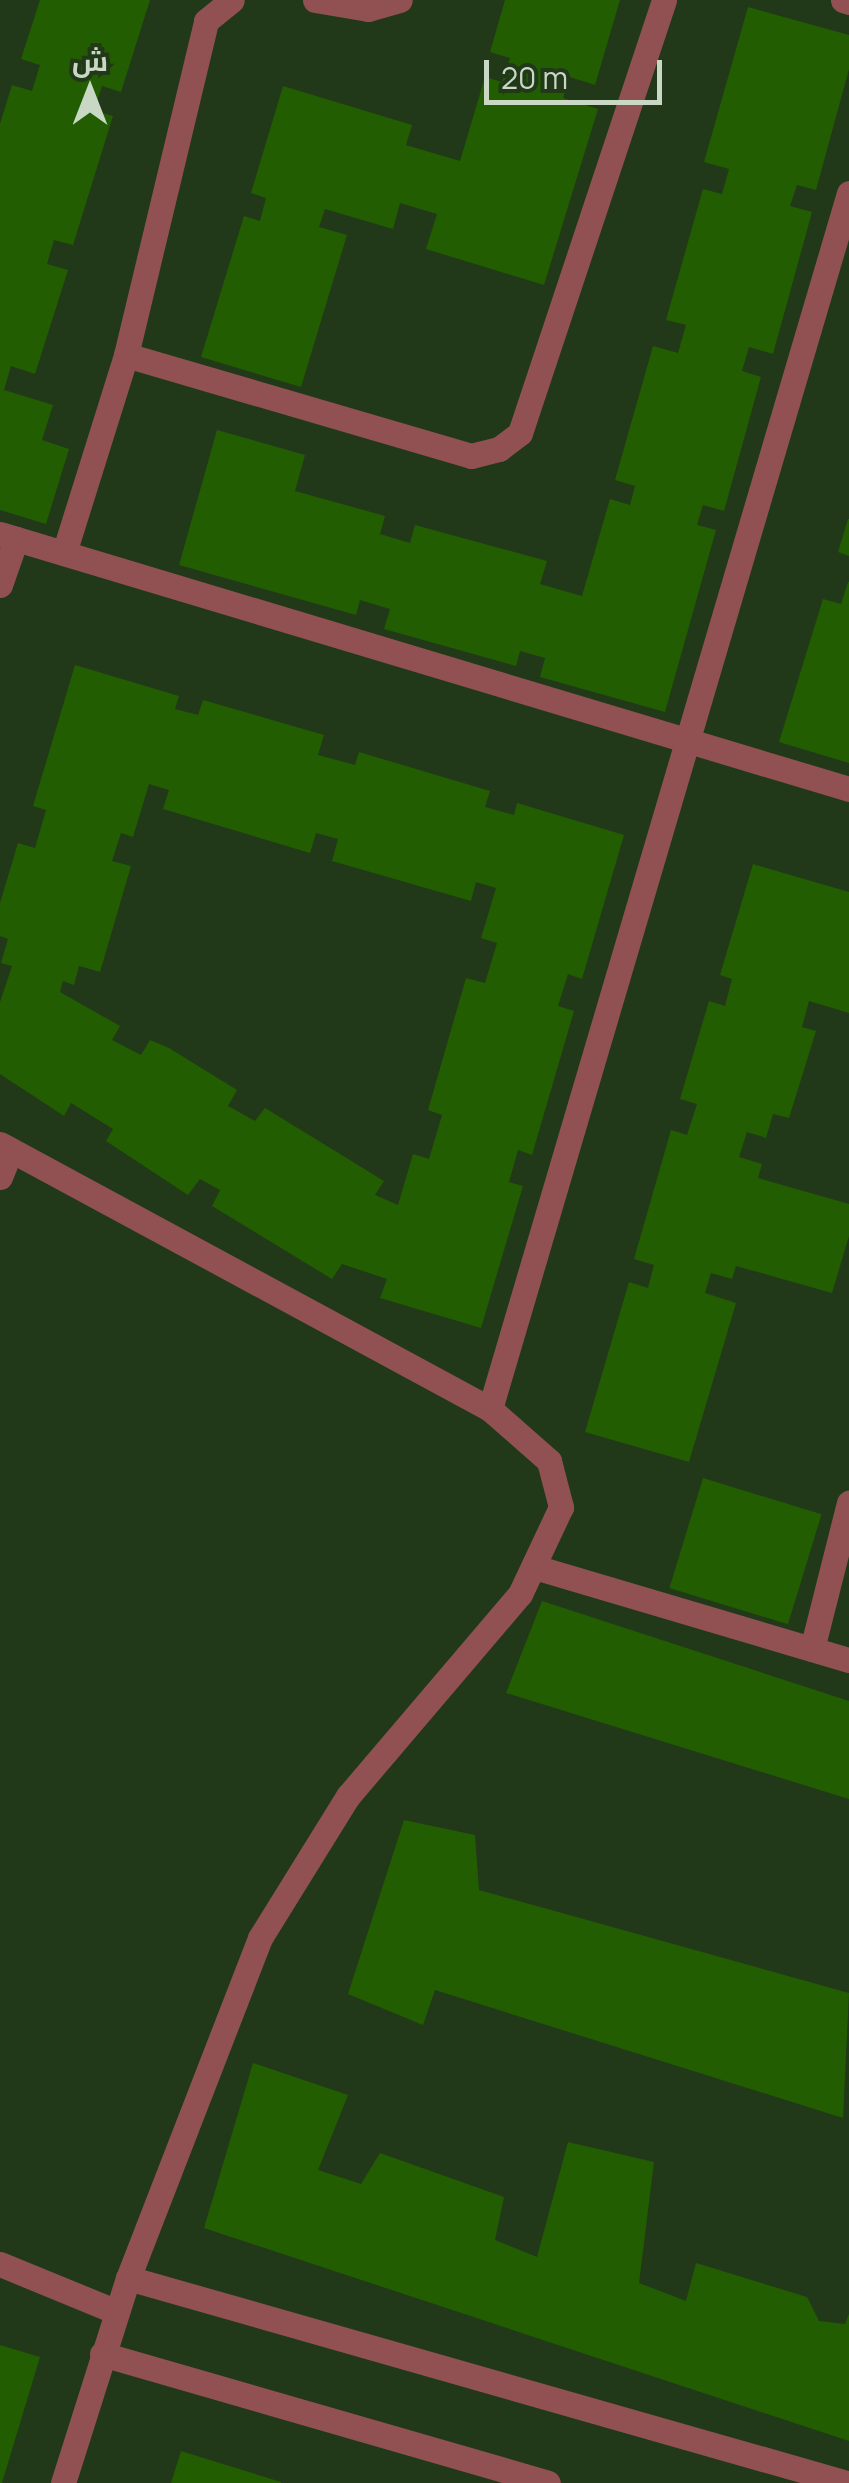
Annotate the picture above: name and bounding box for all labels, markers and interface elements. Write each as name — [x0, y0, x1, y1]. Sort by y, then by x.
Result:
north arrow — [40, 40, 140, 140]
scale bar — [489, 40, 666, 102]
text: ش — [72, 41, 108, 79]
text: 20 m — [501, 57, 568, 98]

